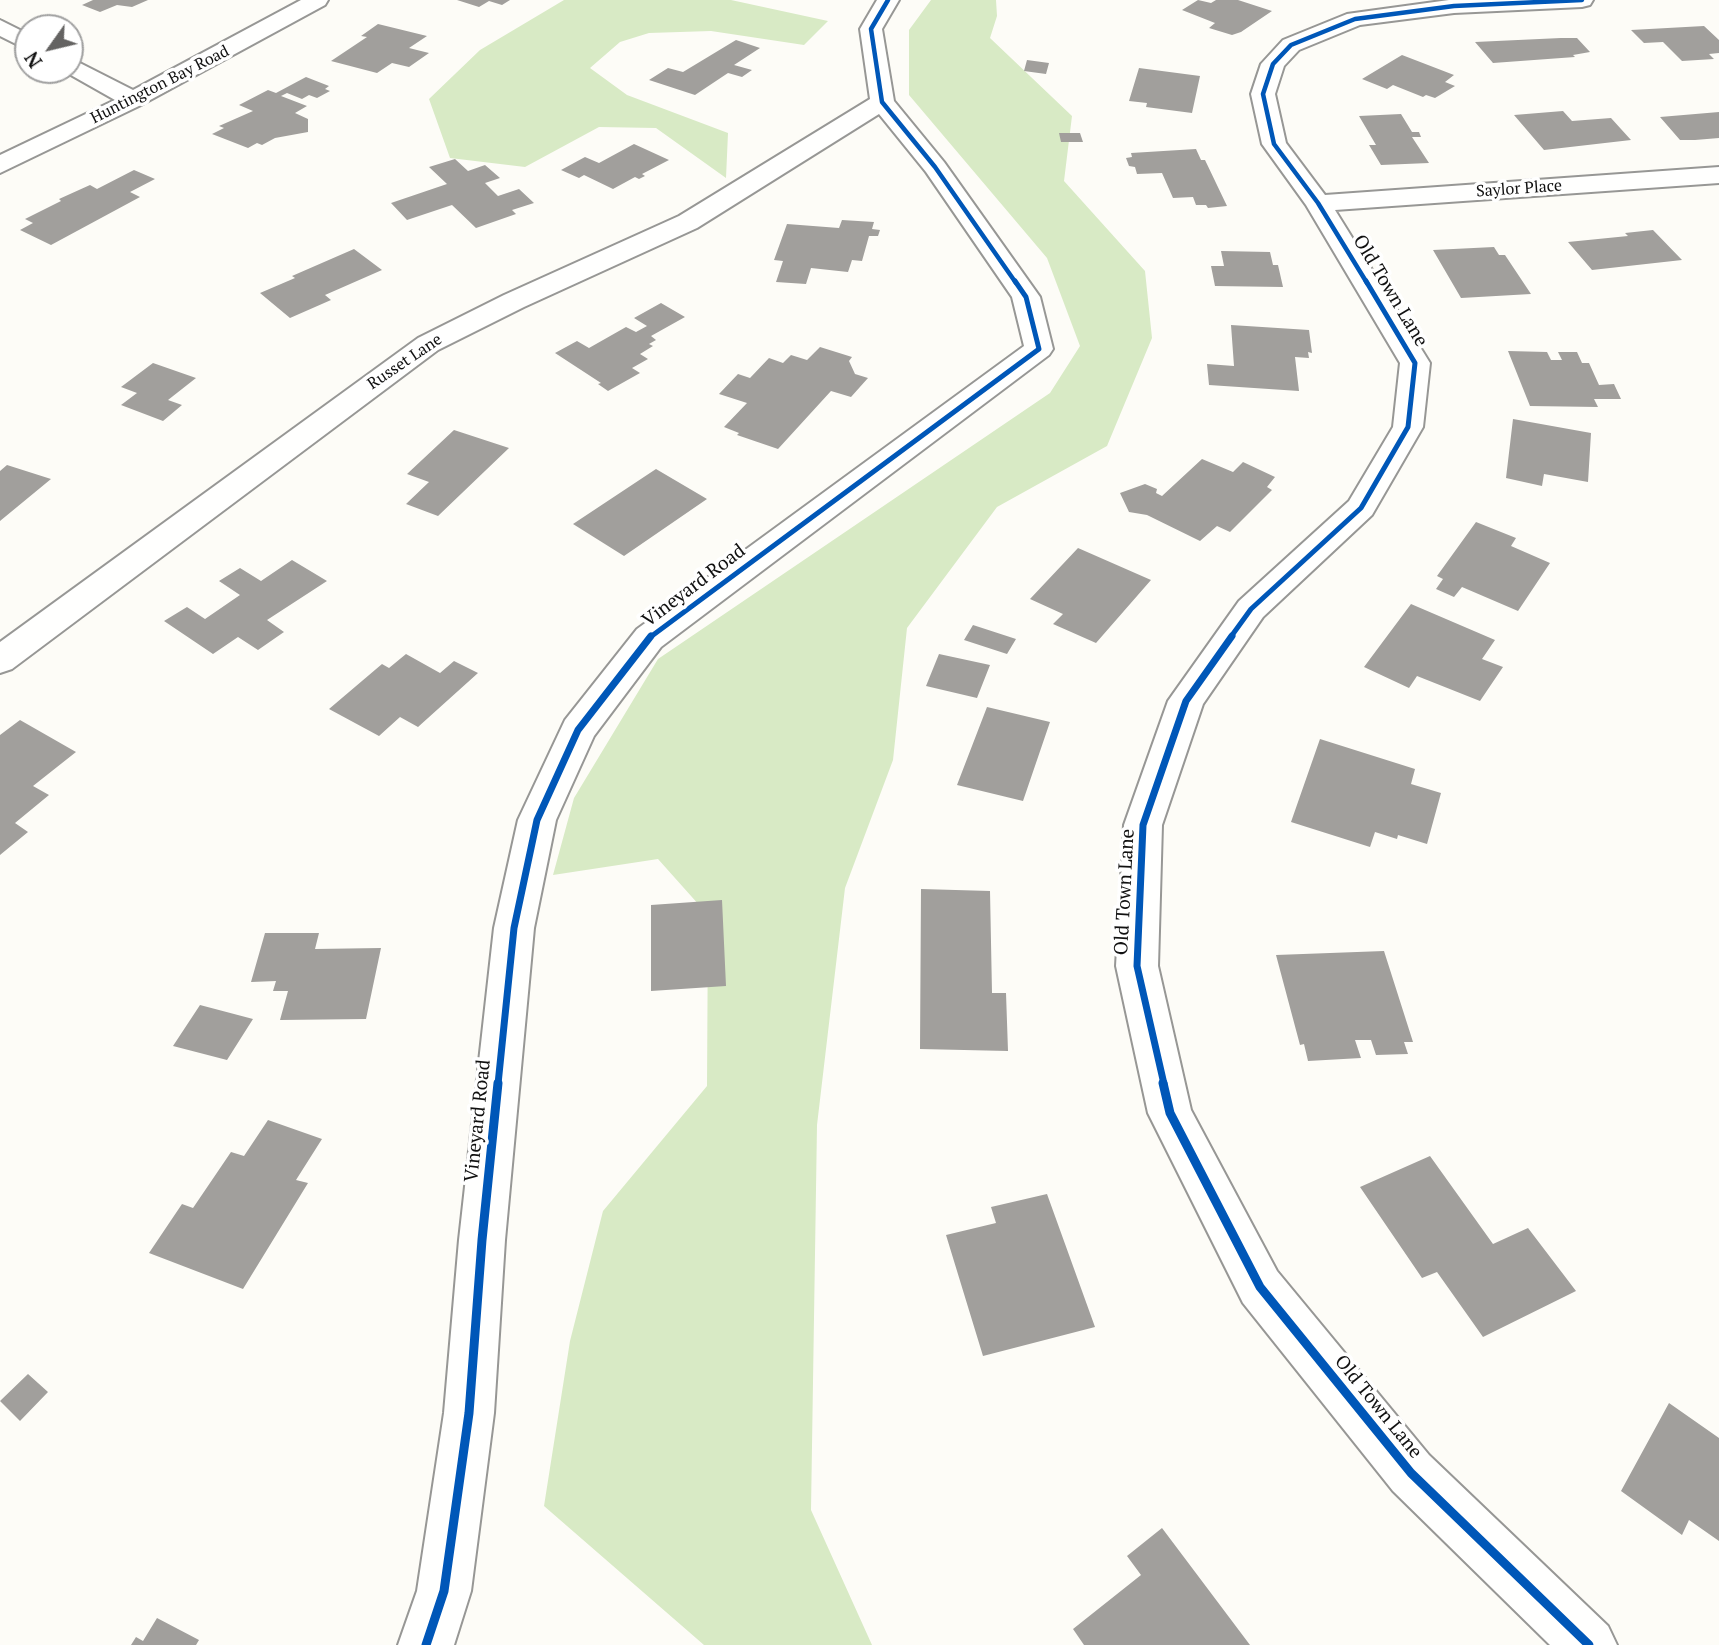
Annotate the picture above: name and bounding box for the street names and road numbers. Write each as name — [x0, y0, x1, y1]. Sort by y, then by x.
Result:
street label: Huntington Bay Road — [88, 42, 232, 128]
street label: Saylor Place — [1475, 176, 1563, 202]
street label: Old Town Lane — [1348, 231, 1432, 351]
street label: Russet Lane — [364, 330, 446, 394]
street label: Vineyard Road — [638, 540, 750, 632]
street label: Old Town Lane — [1110, 828, 1140, 956]
street label: Vineyard Road — [460, 1059, 496, 1183]
street label: Old Town Lane — [1329, 1351, 1427, 1463]

